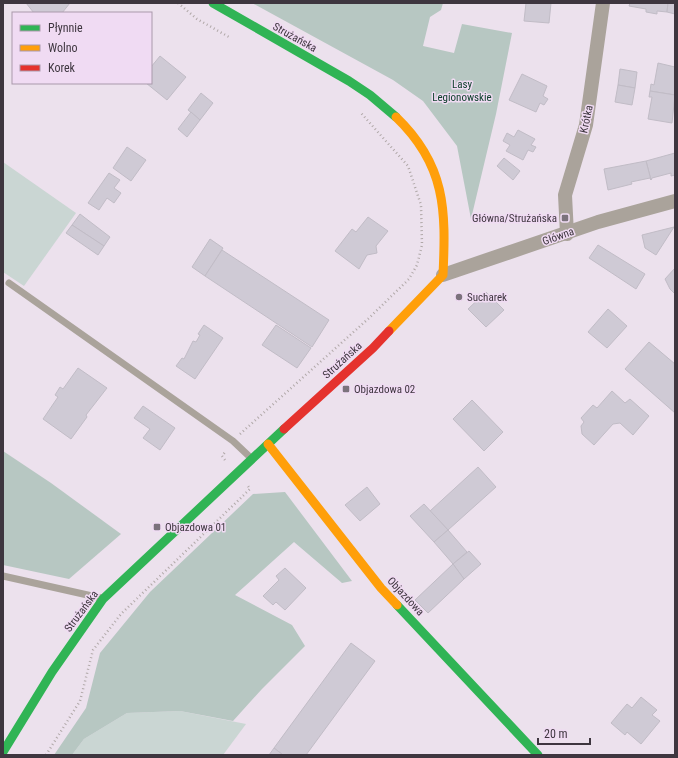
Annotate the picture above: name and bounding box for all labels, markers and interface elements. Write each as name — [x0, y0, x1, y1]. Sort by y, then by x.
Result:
legend — [12, 12, 152, 84]
street label: Strużańska — [270, 20, 319, 55]
text: Płynnie — [48, 21, 83, 35]
text: Wolno — [48, 41, 78, 55]
text: Korek — [48, 61, 76, 75]
park label: Lasy Legionowskie — [432, 78, 492, 104]
street label: Krótka — [577, 104, 596, 134]
place label: Główna/Strużańska — [472, 212, 557, 225]
marker: Główna/Strużańska — [560, 213, 570, 223]
street label: Główna — [541, 225, 576, 248]
place label: Sucharek — [467, 291, 507, 304]
marker: Sucharek — [454, 292, 464, 302]
street label: Strużańska — [320, 339, 365, 381]
place label: Objazdowa 02 — [354, 383, 415, 396]
marker: Objazdowa 02 — [341, 384, 351, 394]
place label: Objazdowa 01 — [165, 521, 226, 534]
marker: Objazdowa 01 — [152, 522, 162, 532]
street label: Objazdowa — [385, 574, 427, 618]
street label: Strużańska — [62, 588, 101, 634]
scale bar — [538, 720, 590, 746]
text: 20 m — [544, 727, 568, 741]

